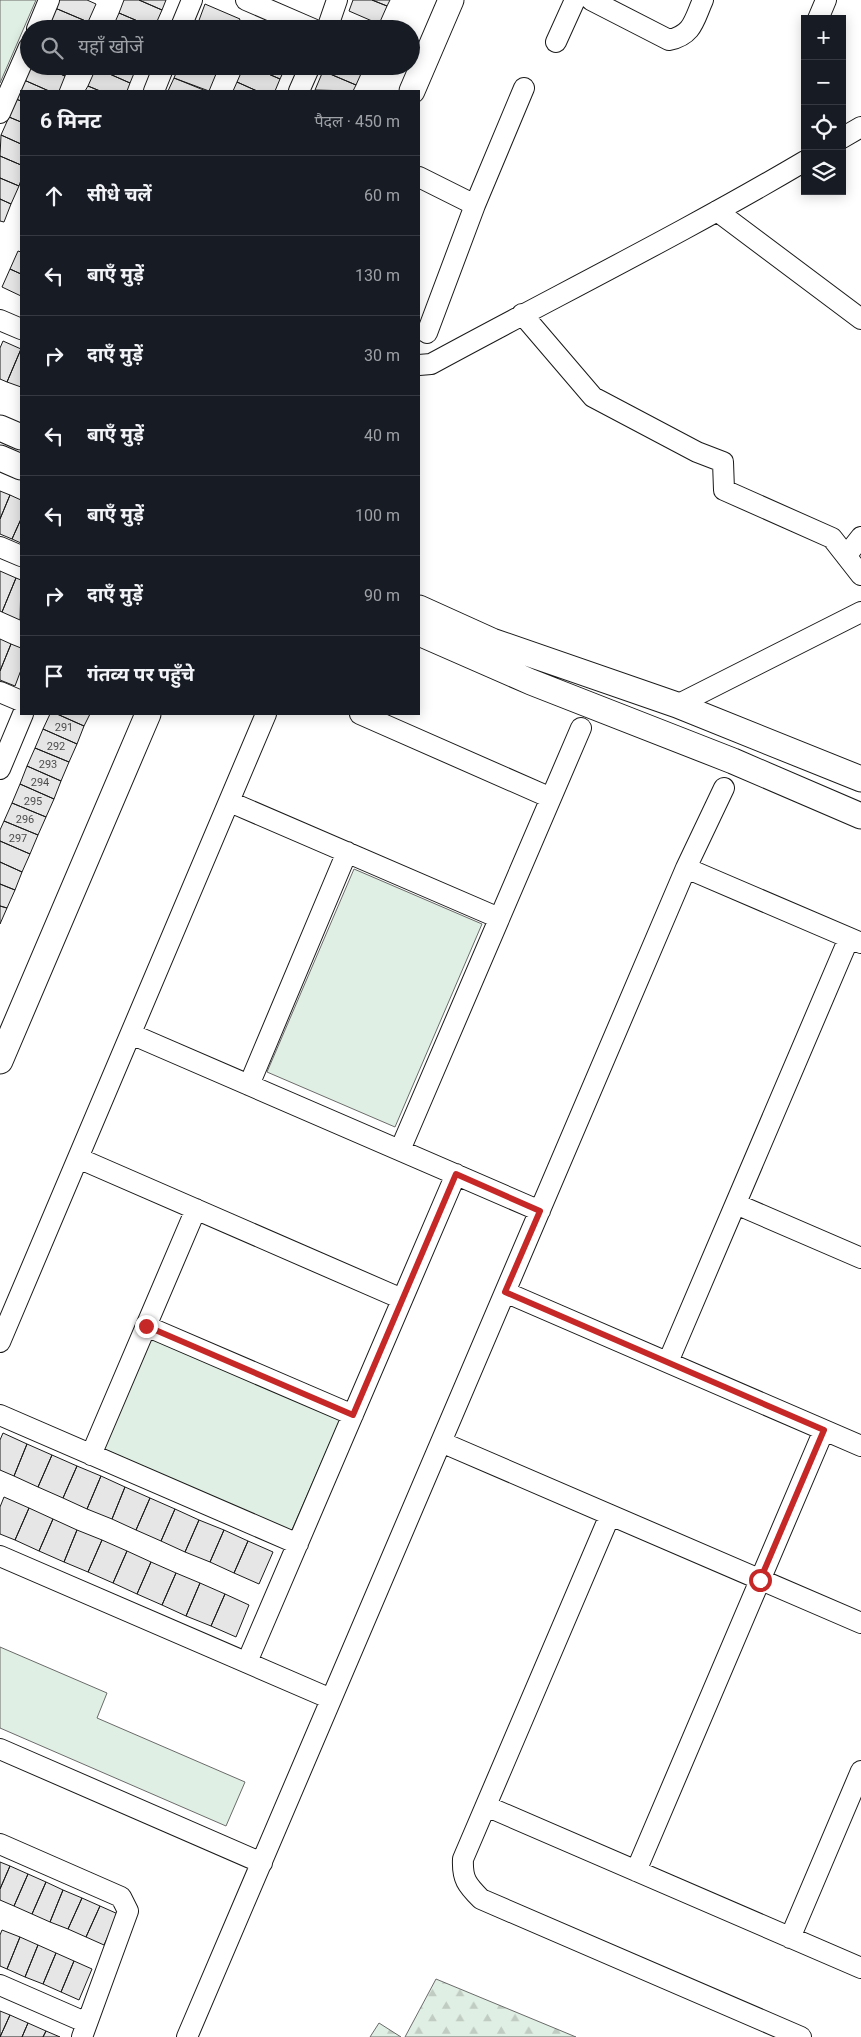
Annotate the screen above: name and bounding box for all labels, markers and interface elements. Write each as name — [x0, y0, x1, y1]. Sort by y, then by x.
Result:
map controls — [801, 15, 846, 195]
button: + — [801, 15, 846, 60]
search box — [20, 20, 420, 75]
icon: search — [38, 34, 66, 62]
text: यहाँ खोजें — [78, 35, 143, 58]
button: − — [801, 60, 846, 105]
button: locate — [801, 105, 846, 150]
text: 6 मिनट — [40, 109, 101, 133]
text: पैदल · 450 m — [314, 112, 400, 131]
button: layers — [801, 150, 846, 195]
icon: ahead — [40, 182, 68, 210]
text: सीधे चलें — [87, 183, 152, 206]
text: 60 m — [364, 186, 400, 205]
icon: left — [40, 262, 68, 290]
text: बाएँ मुड़ें — [87, 263, 144, 286]
text: 130 m — [355, 266, 400, 285]
icon: right — [40, 342, 68, 370]
text: दाएँ मुड़ें — [87, 343, 143, 366]
text: 30 m — [364, 346, 400, 365]
icon: left — [40, 422, 68, 450]
text: बाएँ मुड़ें — [87, 423, 144, 446]
text: 40 m — [364, 426, 400, 445]
icon: left — [40, 502, 68, 530]
text: बाएँ मुड़ें — [87, 503, 144, 526]
text: 100 m — [355, 506, 400, 525]
icon: right — [40, 582, 68, 610]
text: दाएँ मुड़ें — [87, 583, 143, 606]
text: 90 m — [364, 586, 400, 605]
icon: arrive — [40, 662, 68, 690]
text: गंतव्य पर पहुँचे — [87, 663, 194, 686]
house number: 291 — [55, 721, 73, 734]
house number: 292 — [47, 740, 65, 753]
house number: 293 — [39, 758, 57, 771]
house number: 294 — [31, 776, 49, 789]
house number: 295 — [24, 795, 42, 808]
house number: 296 — [16, 813, 34, 826]
house number: 297 — [9, 832, 27, 845]
route end — [135, 1315, 158, 1338]
route start — [749, 1569, 772, 1592]

